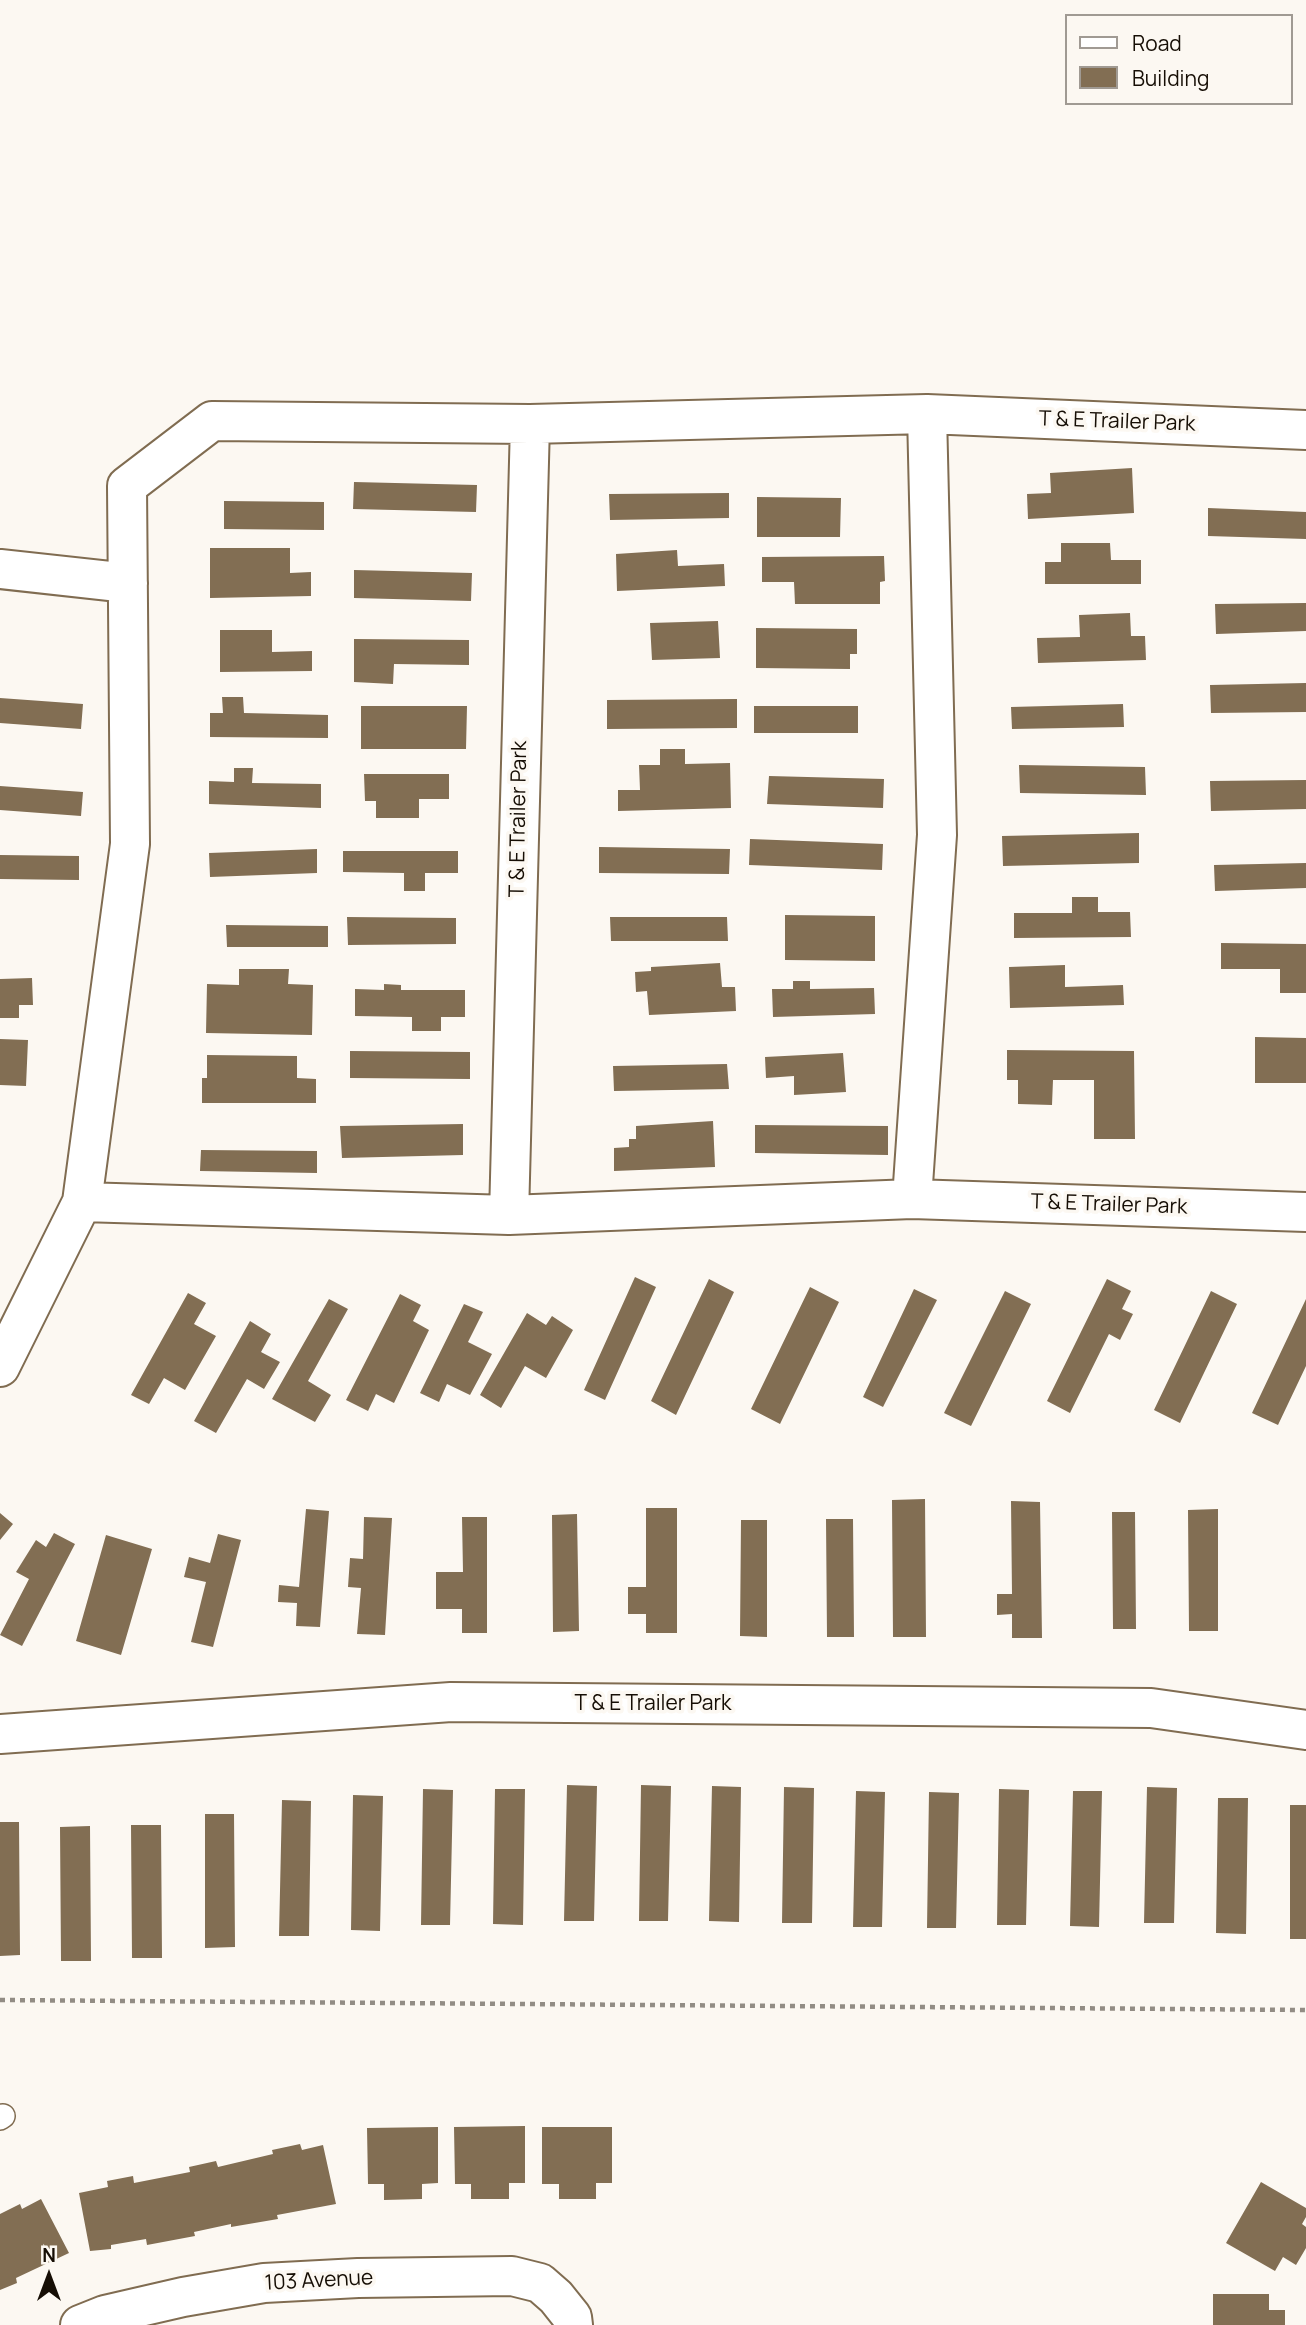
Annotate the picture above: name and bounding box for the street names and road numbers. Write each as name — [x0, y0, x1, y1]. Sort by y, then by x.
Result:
street label: T & E Trailer Park — [1038, 407, 1196, 437]
street label: T & E Trailer Park — [505, 740, 533, 898]
street label: T & E Trailer Park — [1030, 1190, 1188, 1220]
street label: T & E Trailer Park — [575, 1691, 731, 1717]
street label: 103 Avenue — [264, 2266, 374, 2296]

